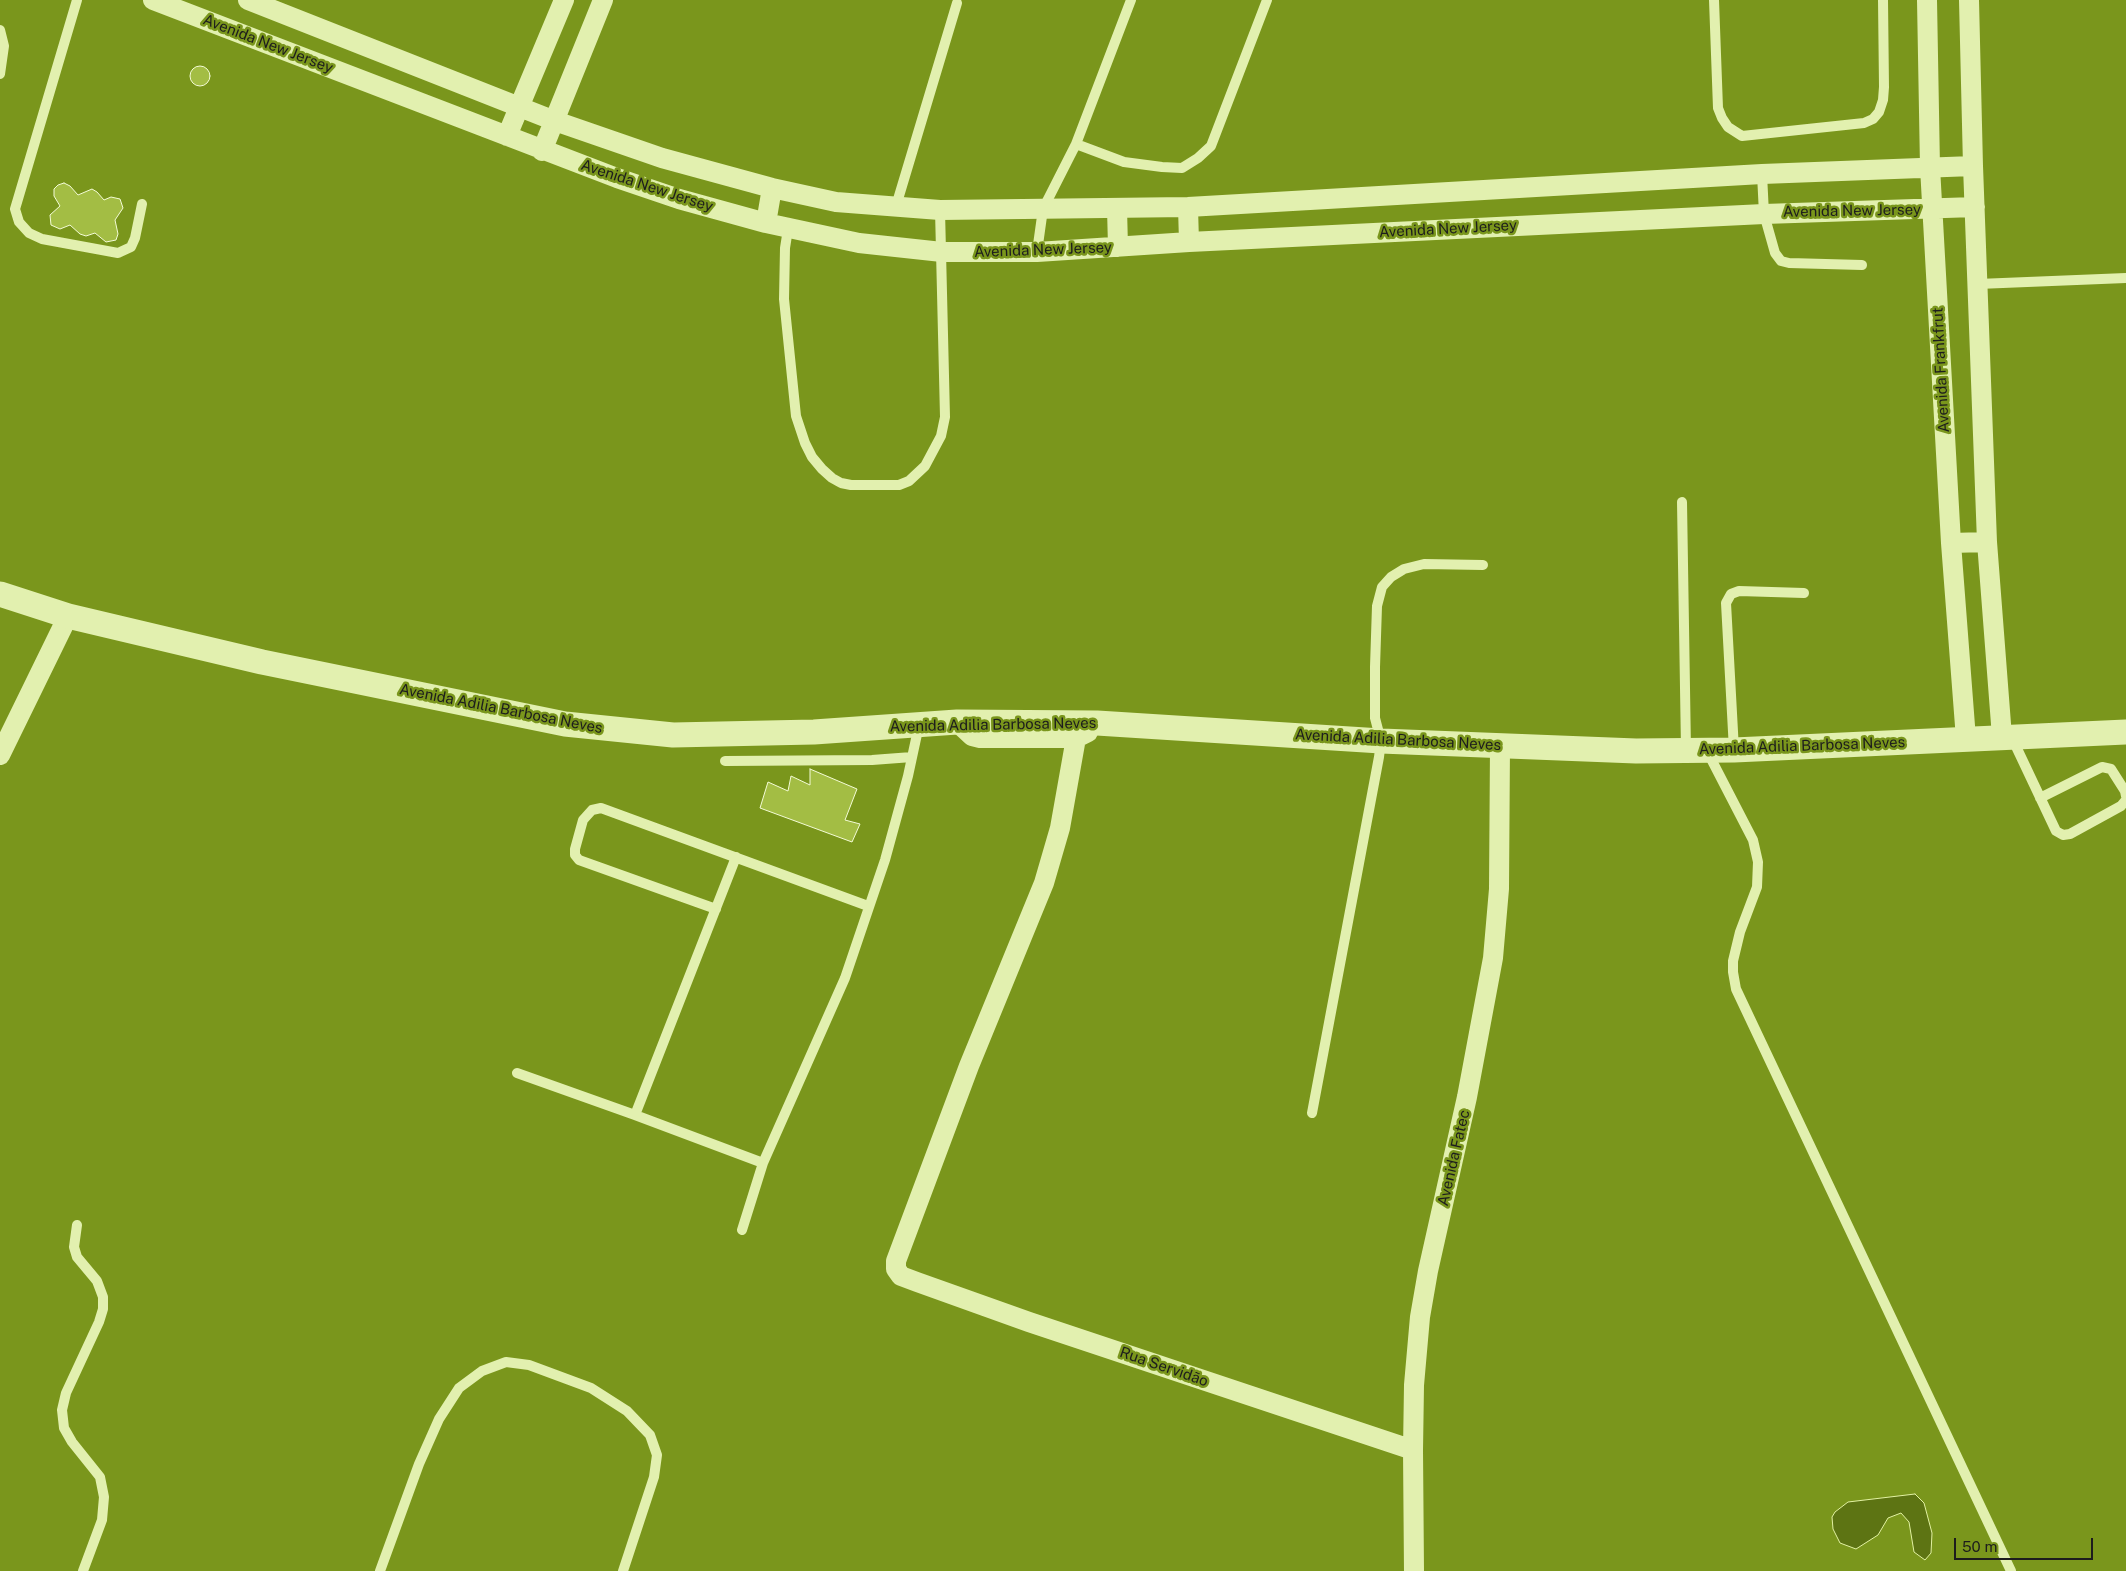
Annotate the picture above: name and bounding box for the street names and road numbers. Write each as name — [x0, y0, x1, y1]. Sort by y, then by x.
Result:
street label: Avenida New Jersey — [200, 11, 336, 77]
street label: Avenida New Jersey — [579, 156, 715, 216]
street label: Avenida New Jersey — [1783, 201, 1921, 221]
street label: Avenida New Jersey — [1379, 216, 1517, 242]
street label: Avenida New Jersey — [974, 239, 1112, 261]
street label: Avenida Frankfrut — [1929, 307, 1953, 433]
street label: Avenida Adilia Barbosa Neves — [398, 680, 604, 738]
street label: Avenida Adilia Barbosa Neves — [890, 714, 1096, 736]
street label: Avenida Adilia Barbosa Neves — [1294, 726, 1502, 754]
street label: Avenida Adilia Barbosa Neves — [1698, 733, 1906, 759]
street label: Avenida Fatec — [1434, 1108, 1474, 1208]
street label: Rua Servidão — [1117, 1343, 1211, 1391]

